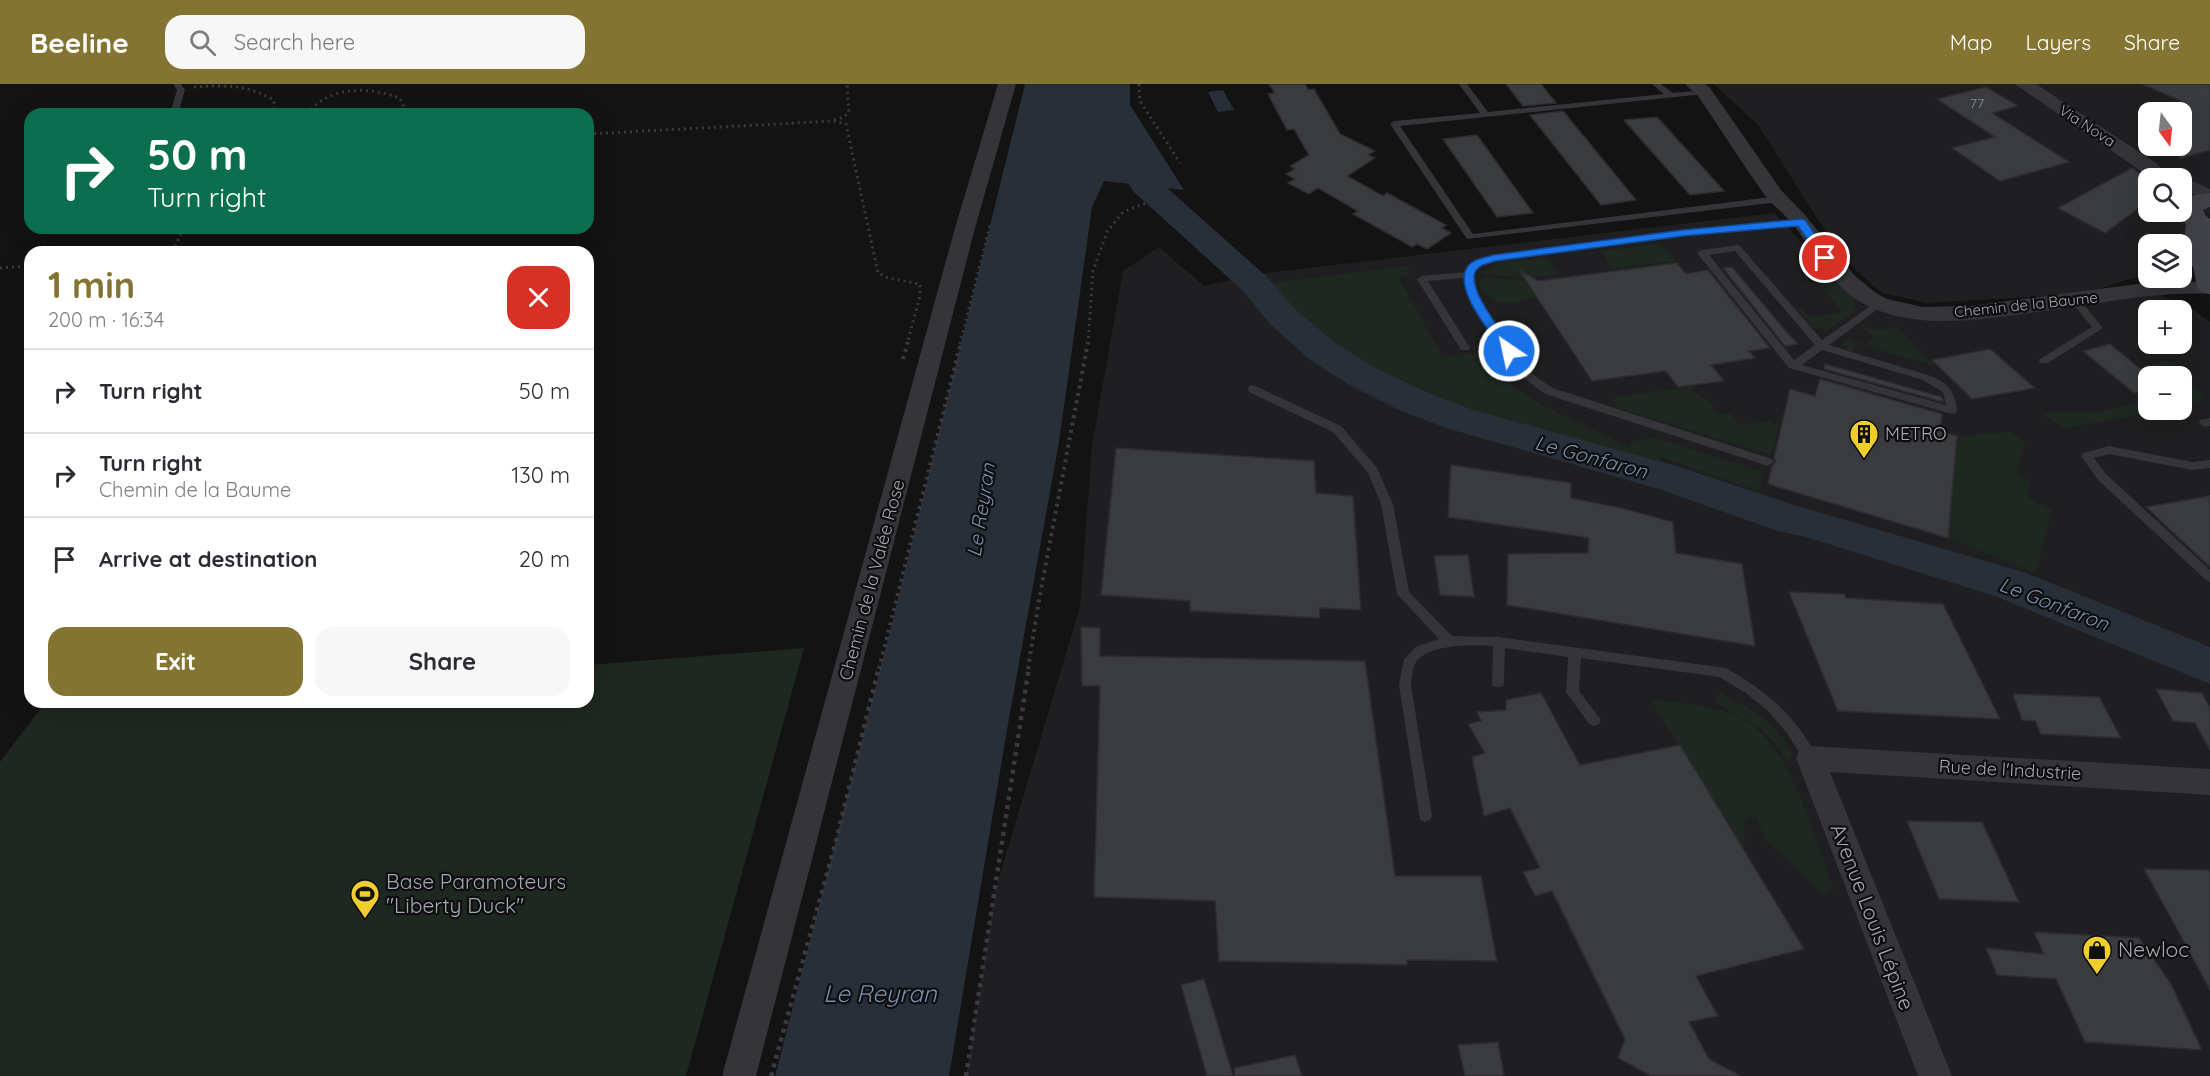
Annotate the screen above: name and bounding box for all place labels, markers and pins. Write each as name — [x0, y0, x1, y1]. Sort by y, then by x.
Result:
pin — [1799, 232, 1850, 283]
building icon: METRO — [1848, 418, 1880, 460]
place label: METRO — [1885, 422, 1947, 445]
place label: Base Paramoteurs "Liberty Duck" — [386, 868, 566, 918]
sports icon: Base Paramoteurs "Liberty Duck" — [349, 878, 381, 920]
shop icon: Newloc — [2081, 934, 2113, 976]
place label: Newloc — [2118, 936, 2189, 962]

